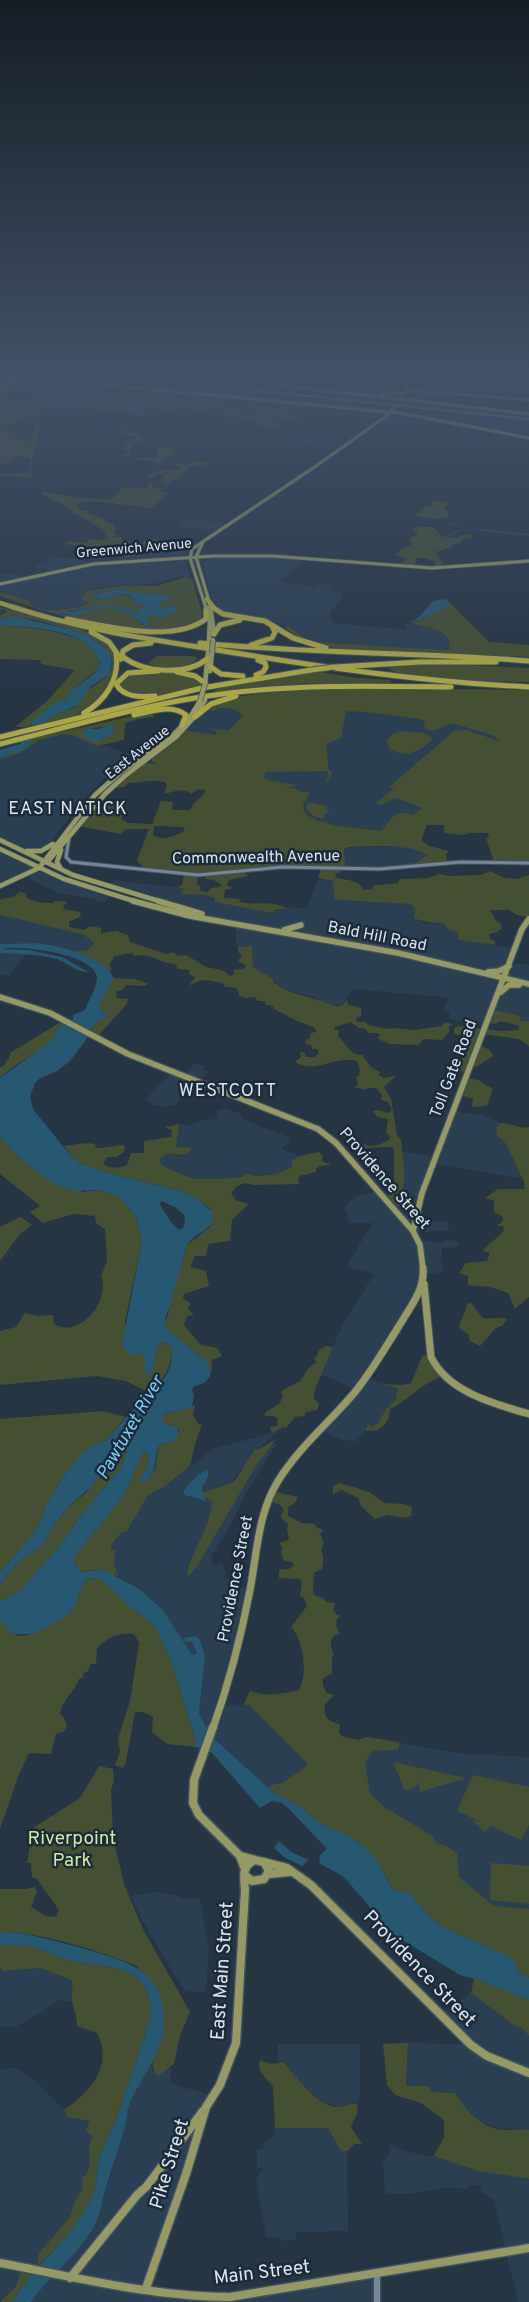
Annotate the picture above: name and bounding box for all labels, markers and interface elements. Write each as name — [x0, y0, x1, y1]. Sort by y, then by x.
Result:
street label: Greenwich Avenue — [76, 535, 192, 563]
street label: East Avenue — [102, 723, 174, 783]
district label: EAST NATICK — [8, 798, 128, 821]
street label: Commonwealth Avenue — [172, 847, 340, 869]
street label: Bald Hill Road — [326, 918, 428, 956]
street label: Toll Gate Road — [426, 1017, 482, 1121]
district label: WESTCOTT — [179, 1080, 277, 1103]
street label: Providence Street — [334, 1124, 434, 1234]
water label: Pawtuxet River — [92, 1370, 171, 1484]
street label: Providence Street — [214, 1514, 258, 1644]
park label: Riverpoint Park — [28, 1827, 116, 1873]
street label: East Main Street — [206, 1901, 240, 2041]
street label: Providence Street — [357, 1906, 481, 2032]
street label: Pike Street — [145, 2116, 195, 2212]
street label: Main Street — [212, 2255, 312, 2291]

